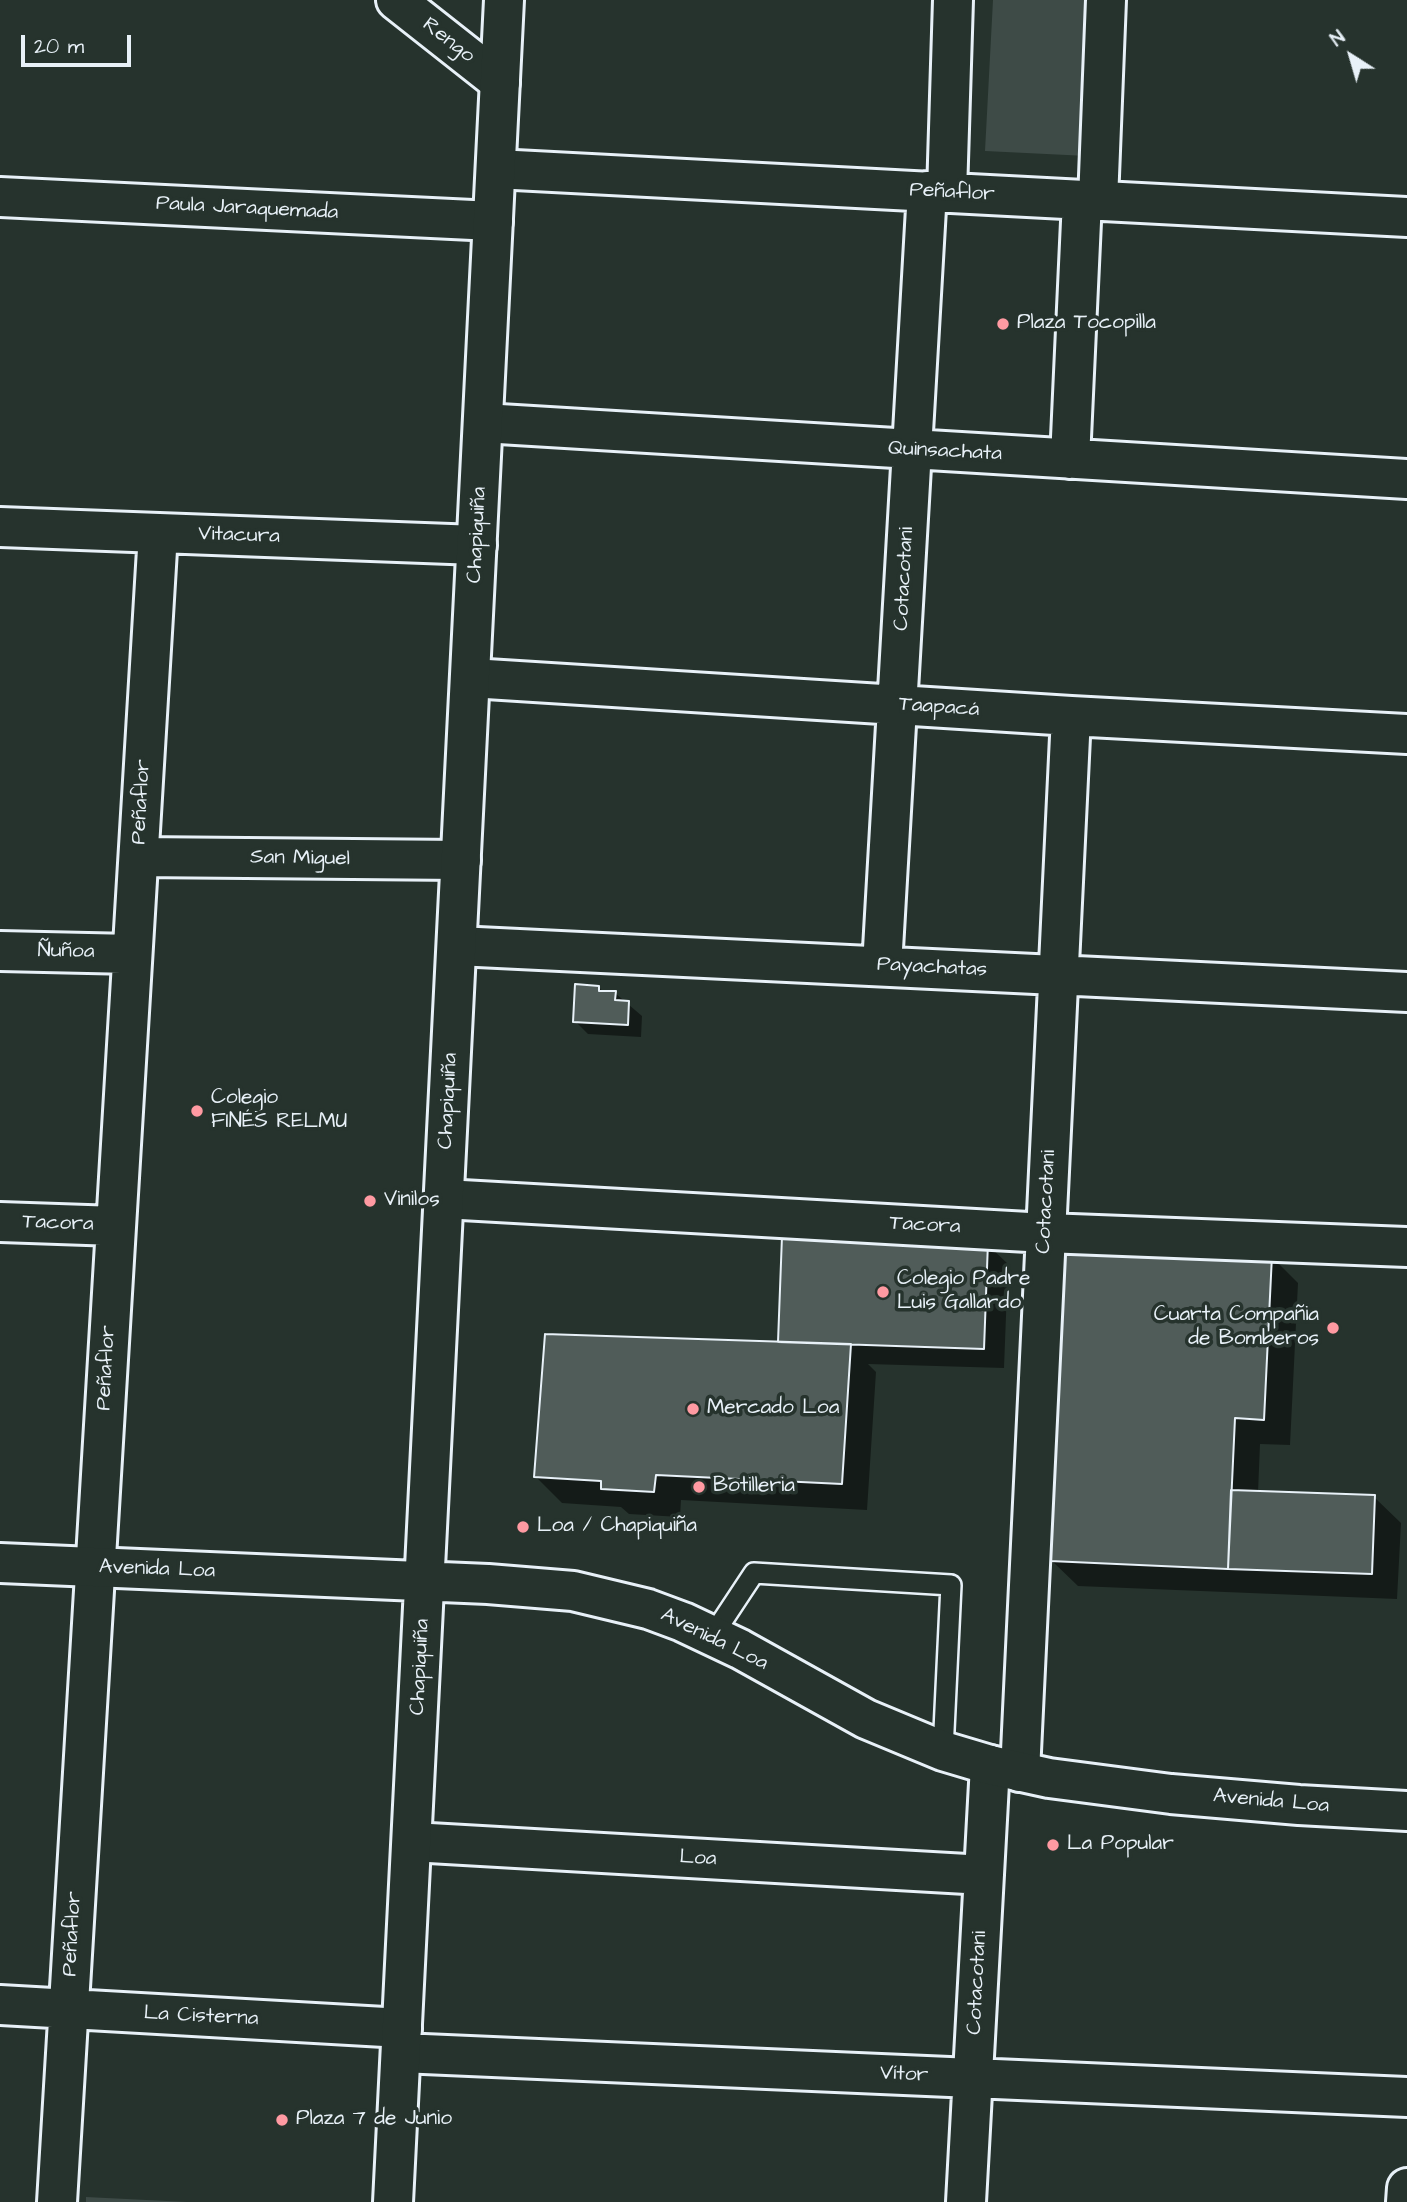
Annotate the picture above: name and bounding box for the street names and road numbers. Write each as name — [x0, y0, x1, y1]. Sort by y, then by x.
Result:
street label: Rengo — [417, 13, 479, 69]
street label: Peñaflor — [909, 178, 995, 208]
street label: Paula Jaraquemada — [155, 192, 339, 226]
street label: Quinsachata — [887, 436, 1003, 468]
street label: Chapiquiña — [463, 486, 493, 584]
street label: Vitacura — [198, 522, 280, 550]
street label: Cotacotani — [890, 527, 920, 631]
street label: Taapacá — [898, 693, 980, 723]
street label: Peñaflor — [127, 759, 157, 845]
street label: San Miguel — [250, 846, 350, 872]
street label: Ñuñoa — [37, 939, 95, 965]
street label: Payachatas — [876, 953, 988, 983]
street label: Chapiquiña — [434, 1052, 464, 1150]
street label: Cotacotani — [1032, 1150, 1062, 1254]
street label: Tacora — [22, 1210, 94, 1238]
street label: Tacora — [889, 1212, 961, 1240]
street label: Peñaflor — [92, 1325, 122, 1411]
street label: Avenida Loa — [98, 1555, 216, 1585]
street label: Avenida Loa — [656, 1603, 772, 1677]
street label: Chapiquiña — [406, 1618, 436, 1716]
street label: Avenida Loa — [1212, 1784, 1330, 1820]
street label: Loa — [679, 1845, 717, 1873]
street label: Peñaflor — [58, 1891, 88, 1977]
street label: Cotacotani — [963, 1931, 993, 2035]
street label: La Cisterna — [143, 2001, 259, 2033]
street label: Vítor — [879, 2061, 929, 2089]

